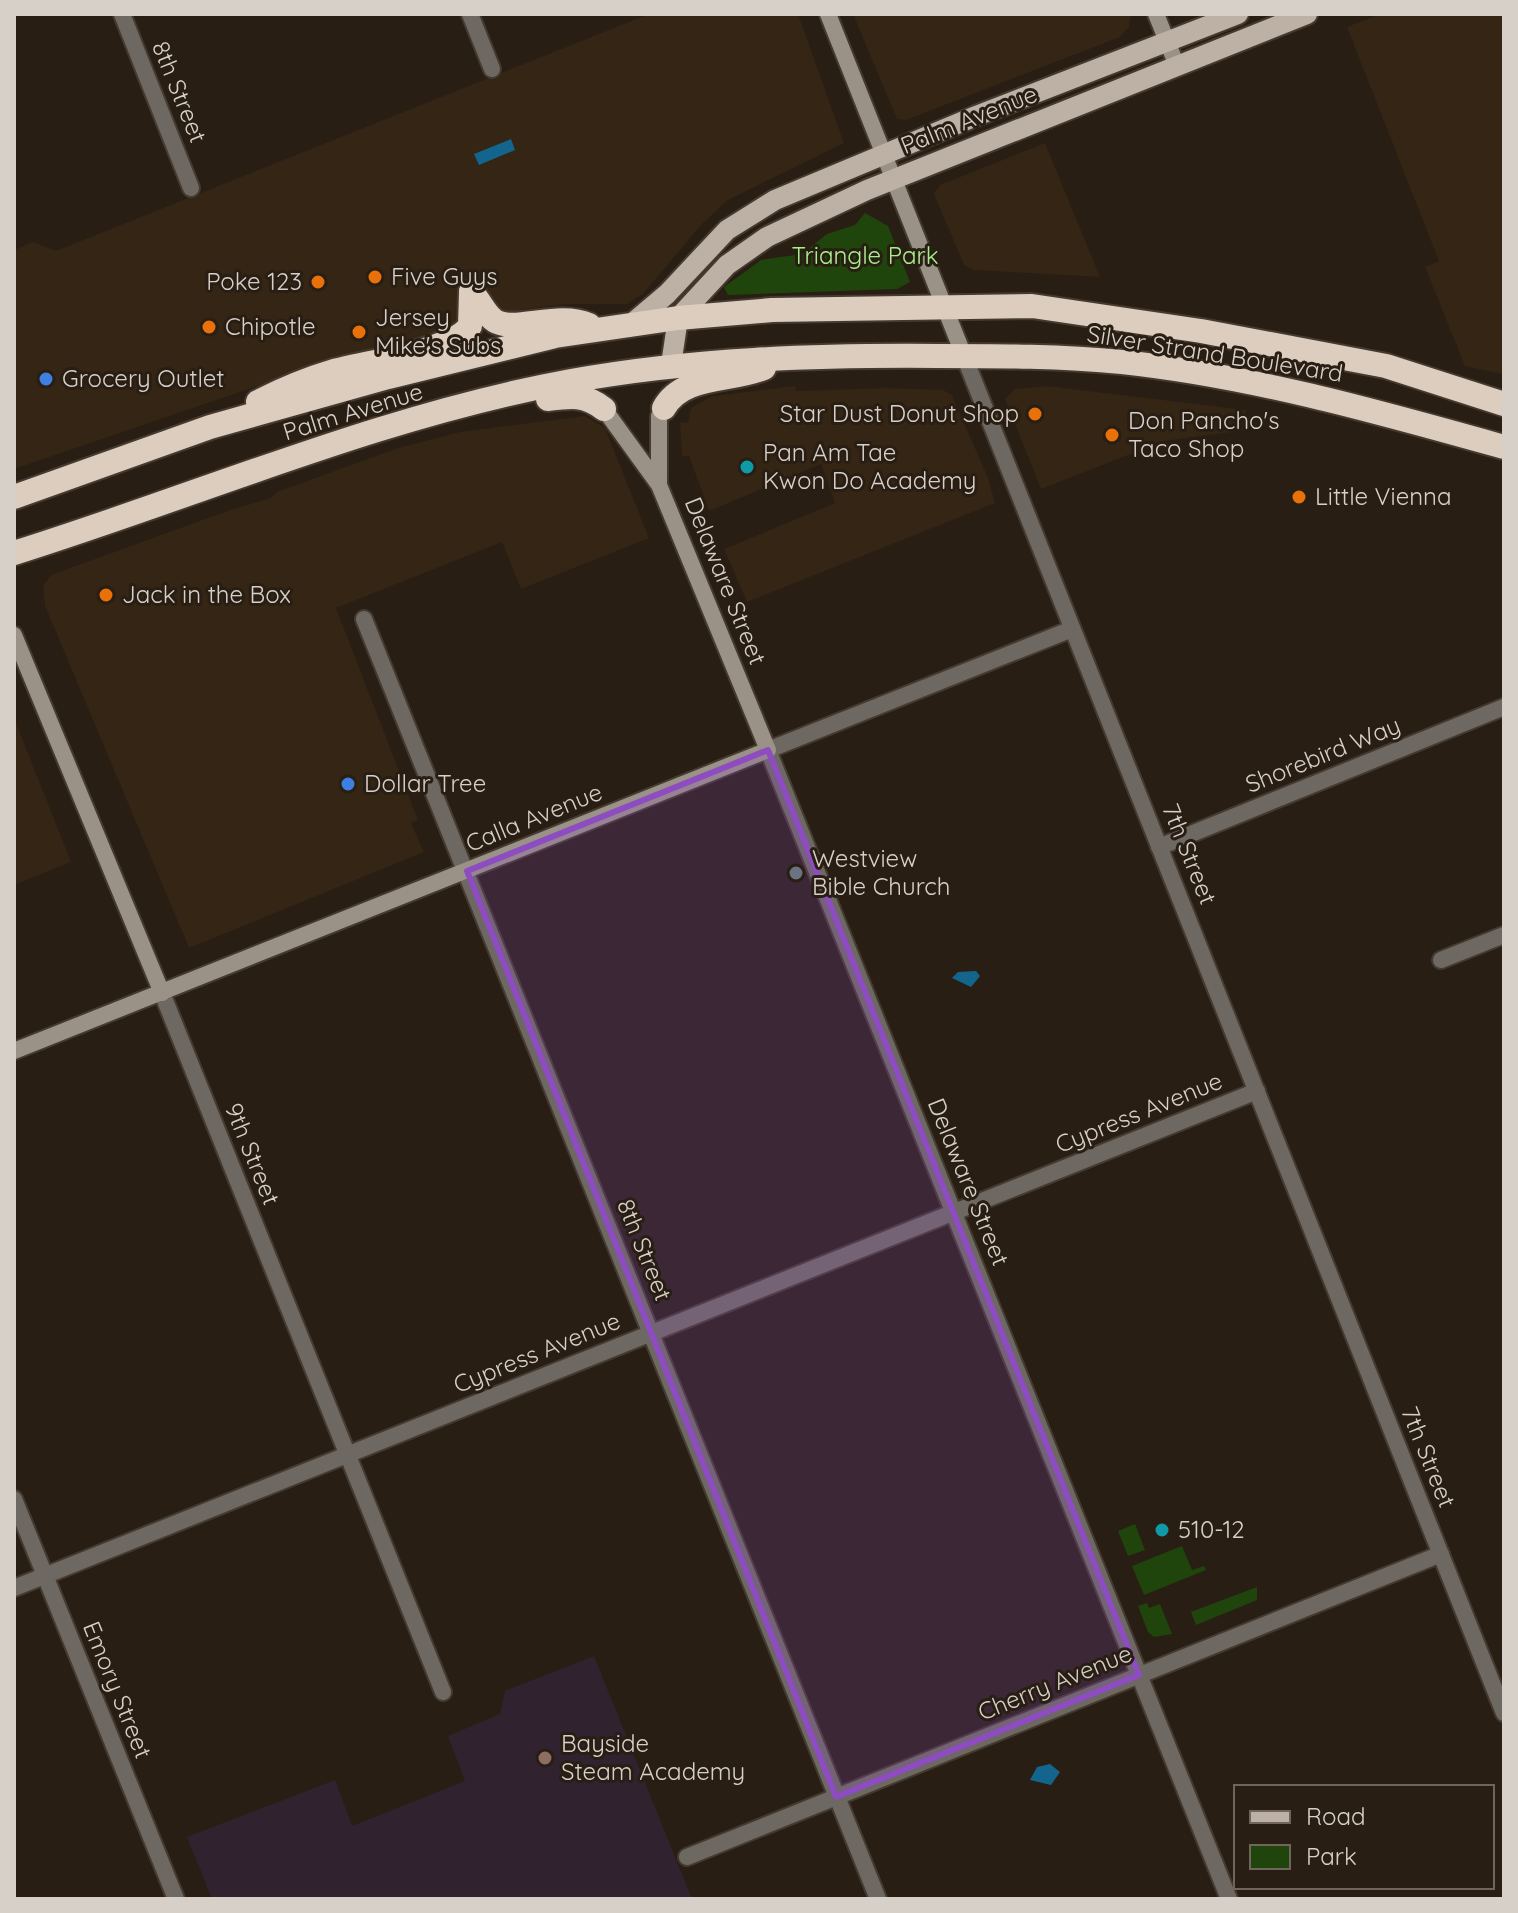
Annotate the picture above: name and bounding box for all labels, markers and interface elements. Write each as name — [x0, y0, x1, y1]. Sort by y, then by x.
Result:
street label: 8th Street — [146, 36, 214, 147]
street label: Palm Avenue — [896, 78, 1041, 160]
park label: Triangle Park — [791, 240, 939, 270]
place label: Five Guys — [391, 261, 497, 291]
place label: Poke 123 — [206, 266, 302, 296]
marker: Five Guys — [366, 268, 384, 286]
marker: Poke 123 — [309, 273, 327, 291]
place label: Jersey Mike's Subs — [375, 302, 501, 360]
place label: Chipotle — [225, 311, 315, 341]
marker: Chipotle — [200, 318, 218, 336]
street label: Silver Strand Boulevard — [1085, 318, 1345, 388]
marker: Jersey Mike's Subs — [350, 323, 368, 341]
place label: Grocery Outlet — [62, 363, 224, 393]
marker: Grocery Outlet — [37, 370, 55, 388]
street label: Palm Avenue — [279, 376, 426, 447]
place label: Star Dust Donut Shop — [780, 398, 1019, 428]
marker: Star Dust Donut Shop — [1026, 405, 1044, 423]
place label: Don Pancho's Taco Shop — [1128, 405, 1279, 463]
marker: Don Pancho's Taco Shop — [1103, 426, 1121, 444]
place label: Pan Am Tae Kwon Do Academy — [763, 437, 976, 495]
marker: Pan Am Tae Kwon Do Academy — [738, 458, 756, 476]
place label: Little Vienna — [1315, 481, 1452, 511]
marker: Little Vienna — [1290, 488, 1308, 506]
street label: Delaware Street — [679, 492, 773, 669]
place label: Jack in the Box — [122, 579, 291, 609]
marker: Jack in the Box — [97, 586, 115, 604]
street label: Shorebird Way — [1241, 709, 1405, 799]
place label: Dollar Tree — [364, 768, 486, 798]
marker: Dollar Tree — [339, 775, 357, 793]
street label: Calla Avenue — [461, 776, 606, 858]
street label: 7th Street — [1156, 799, 1224, 908]
place label: Westview Bible Church — [812, 843, 950, 901]
marker: Westview Bible Church — [787, 864, 805, 882]
street label: Cypress Avenue — [1051, 1065, 1226, 1159]
street label: Delaware Street — [922, 1093, 1016, 1270]
street label: 9th Street — [219, 1098, 287, 1209]
street label: 8th Street — [611, 1194, 679, 1305]
street label: Cypress Avenue — [449, 1305, 624, 1399]
street label: 7th Street — [1395, 1402, 1463, 1511]
place label: 510-12 — [1178, 1514, 1245, 1544]
marker: 510-12 — [1153, 1521, 1171, 1539]
street label: Emory Street — [77, 1617, 159, 1762]
street label: Cherry Avenue — [973, 1638, 1136, 1727]
place label: Bayside Steam Academy — [561, 1728, 745, 1786]
marker: Bayside Steam Academy — [536, 1749, 554, 1767]
legend — [1234, 1785, 1494, 1889]
text: Road — [1306, 1801, 1366, 1831]
text: Park — [1306, 1841, 1357, 1871]

